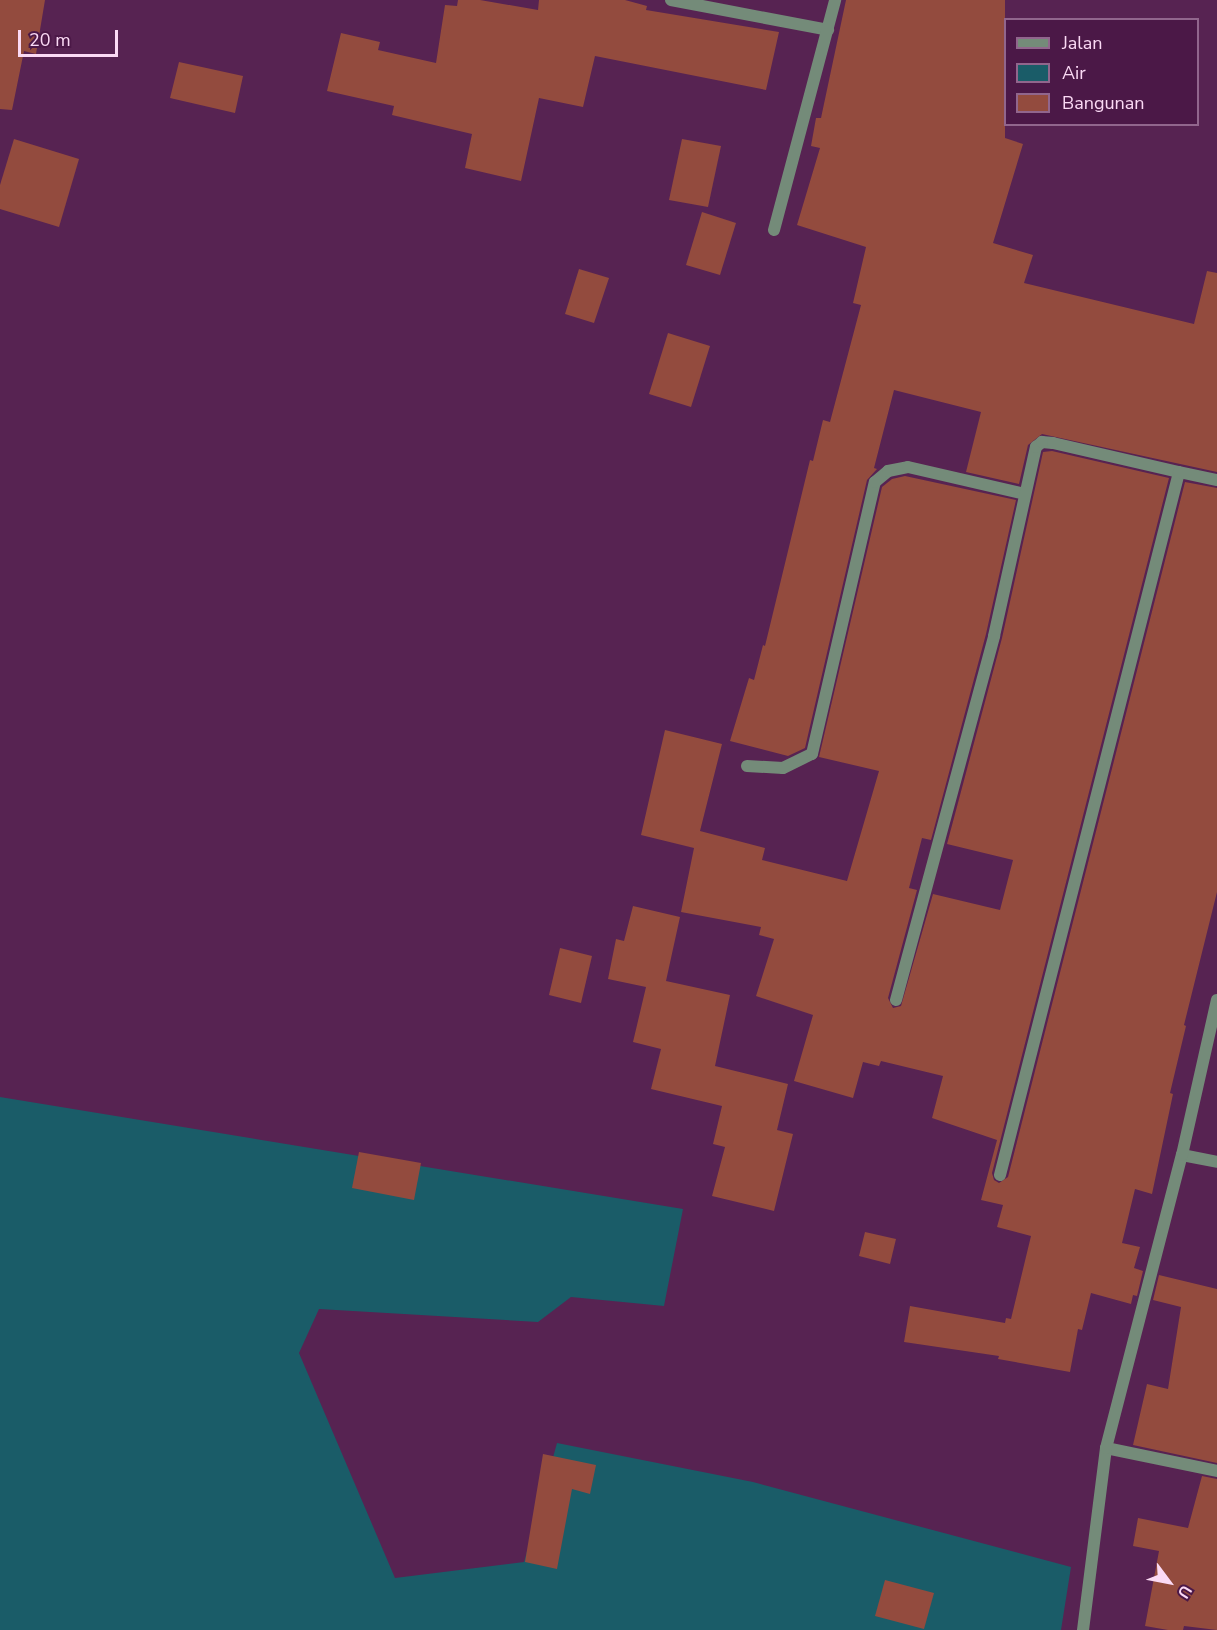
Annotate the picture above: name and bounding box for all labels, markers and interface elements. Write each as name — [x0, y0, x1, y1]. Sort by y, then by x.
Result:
scale bar — [21, 18, 122, 56]
legend — [1004, 18, 1199, 126]
text: 20 m — [29, 28, 71, 52]
text: Jalan — [1062, 31, 1102, 55]
text: Air — [1062, 61, 1086, 85]
text: Bangunan — [1062, 91, 1145, 115]
north arrow — [1139, 1552, 1199, 1612]
text: U — [1172, 1581, 1197, 1602]

